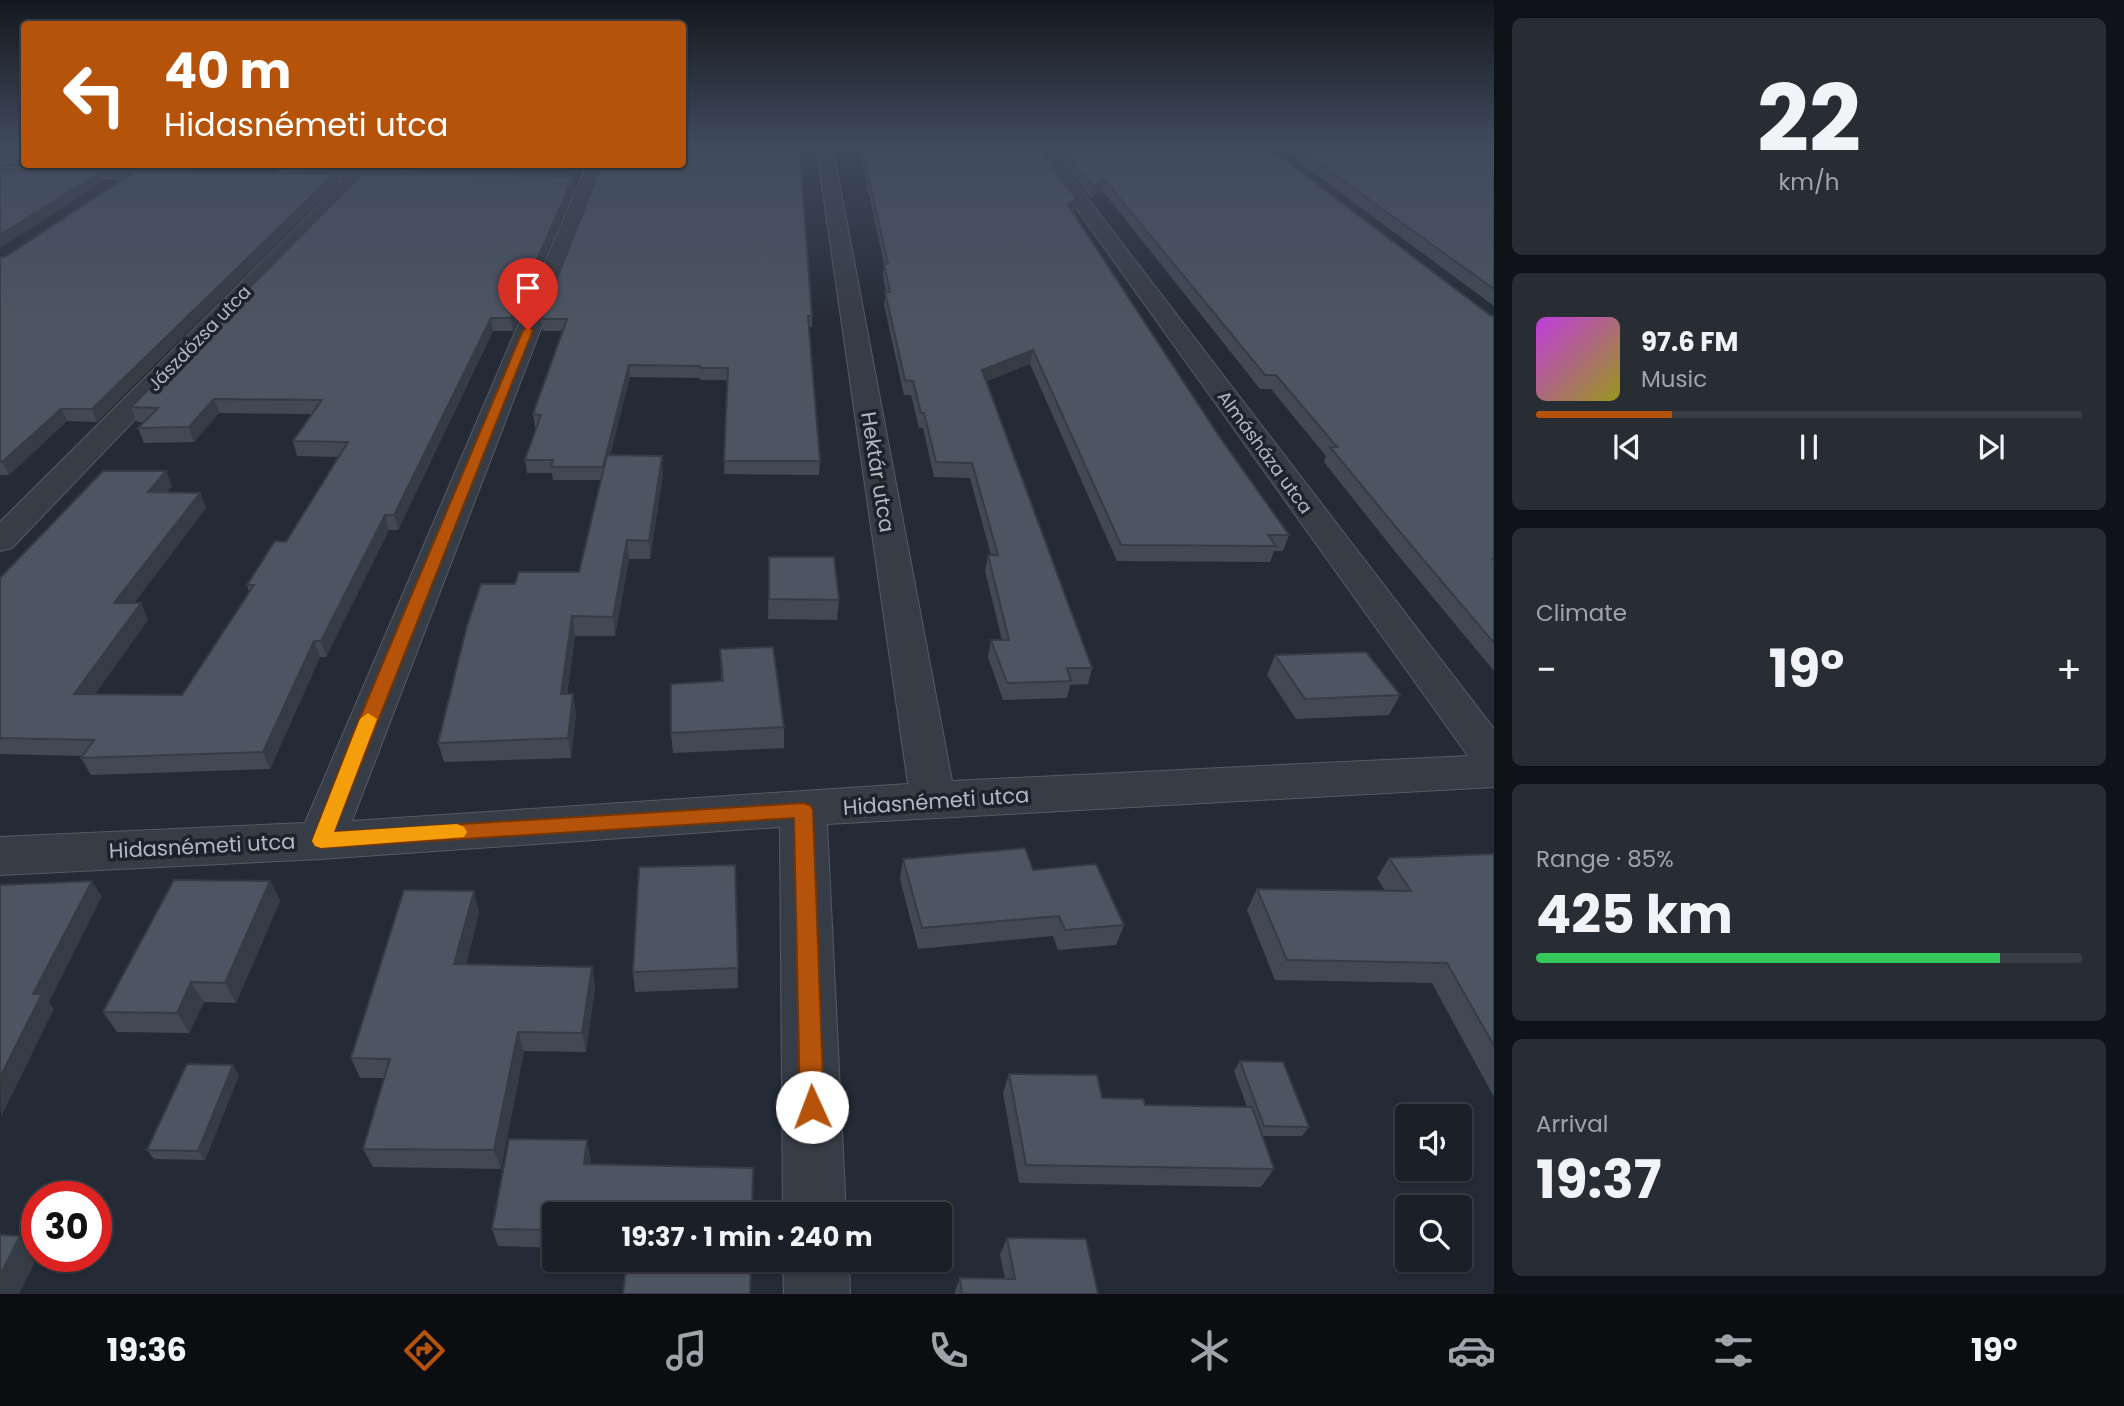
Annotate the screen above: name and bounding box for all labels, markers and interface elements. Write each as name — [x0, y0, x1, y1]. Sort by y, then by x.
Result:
text: 40 m — [164, 37, 291, 105]
icon: left — [49, 49, 140, 140]
text: 22 — [1757, 55, 1861, 183]
text: Hidasnémeti utca — [164, 102, 448, 147]
text: km/h — [1778, 166, 1840, 198]
pin — [498, 258, 558, 330]
icon: arrive — [509, 269, 547, 307]
street label: Jászdózsa utca — [142, 279, 256, 397]
text: 97.6 FM — [1641, 324, 1738, 360]
text: Music — [1641, 363, 1707, 395]
street label: Almásháza utca — [1212, 385, 1318, 519]
street label: Hektár utca — [854, 410, 902, 534]
icon: previous — [1608, 428, 1646, 466]
icon: pause — [1790, 428, 1828, 466]
icon: next — [1972, 428, 2010, 466]
text: Climate — [1536, 597, 1627, 629]
text: 19° — [1769, 632, 1844, 705]
text: − — [1536, 643, 1557, 696]
text: + — [2056, 643, 2082, 696]
street label: Hidasnémeti utca — [842, 780, 1030, 822]
street label: Hidasnémeti utca — [108, 827, 296, 865]
text: Range · 85% — [1536, 843, 1674, 875]
text: 425 km — [1536, 878, 1733, 951]
position arrow — [775, 1070, 849, 1144]
map controls — [1395, 1104, 1472, 1272]
button: sound — [1395, 1104, 1472, 1181]
text: Arrival — [1536, 1108, 1608, 1140]
text: 19:37 — [1536, 1143, 1662, 1216]
speed limit sign: 30 — [21, 1181, 112, 1272]
button: search — [1395, 1195, 1472, 1272]
text: 19:37 · 1 min · 240 m — [622, 1219, 872, 1255]
icon: directions — [400, 1326, 449, 1375]
icon: music — [662, 1326, 711, 1375]
icon: phone — [924, 1326, 973, 1375]
icon: climate — [1185, 1326, 1234, 1375]
icon: car — [1447, 1326, 1496, 1375]
icon: filters — [1709, 1326, 1758, 1375]
text: 19:36 — [106, 1327, 187, 1372]
text: 19° — [1971, 1327, 2018, 1372]

